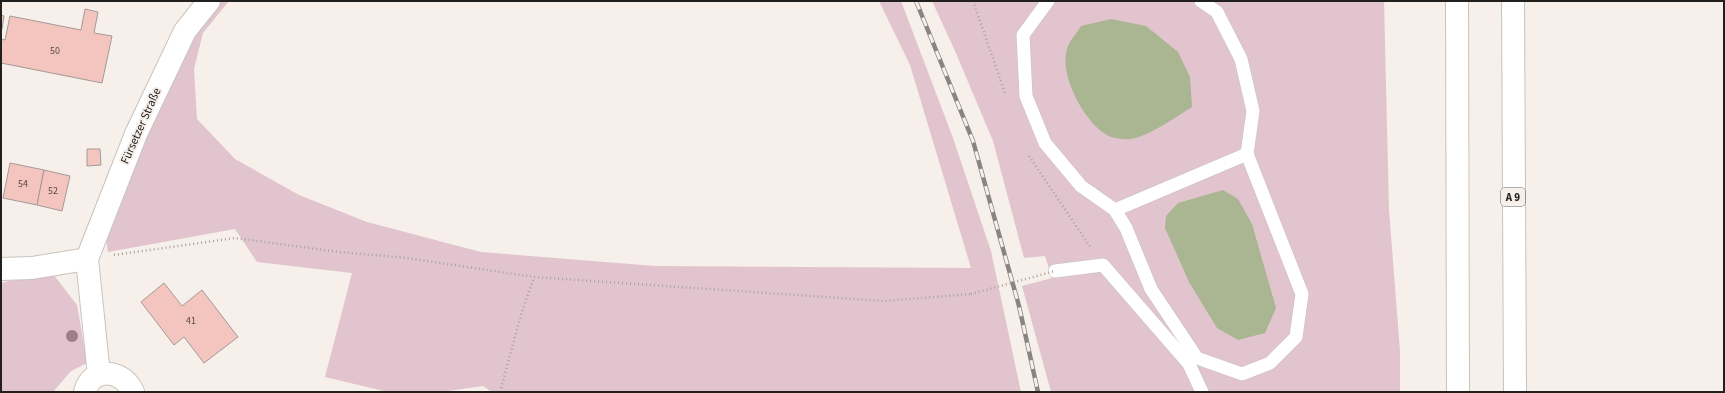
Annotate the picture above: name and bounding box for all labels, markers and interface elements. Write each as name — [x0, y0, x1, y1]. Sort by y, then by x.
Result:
house number: 50 — [50, 44, 60, 58]
street label: Fürsetzer Straße — [117, 85, 165, 167]
house number: 54 — [18, 177, 28, 191]
house number: 52 — [48, 184, 58, 198]
road number: A 9 — [1501, 188, 1525, 206]
house number: 41 — [186, 314, 196, 328]

